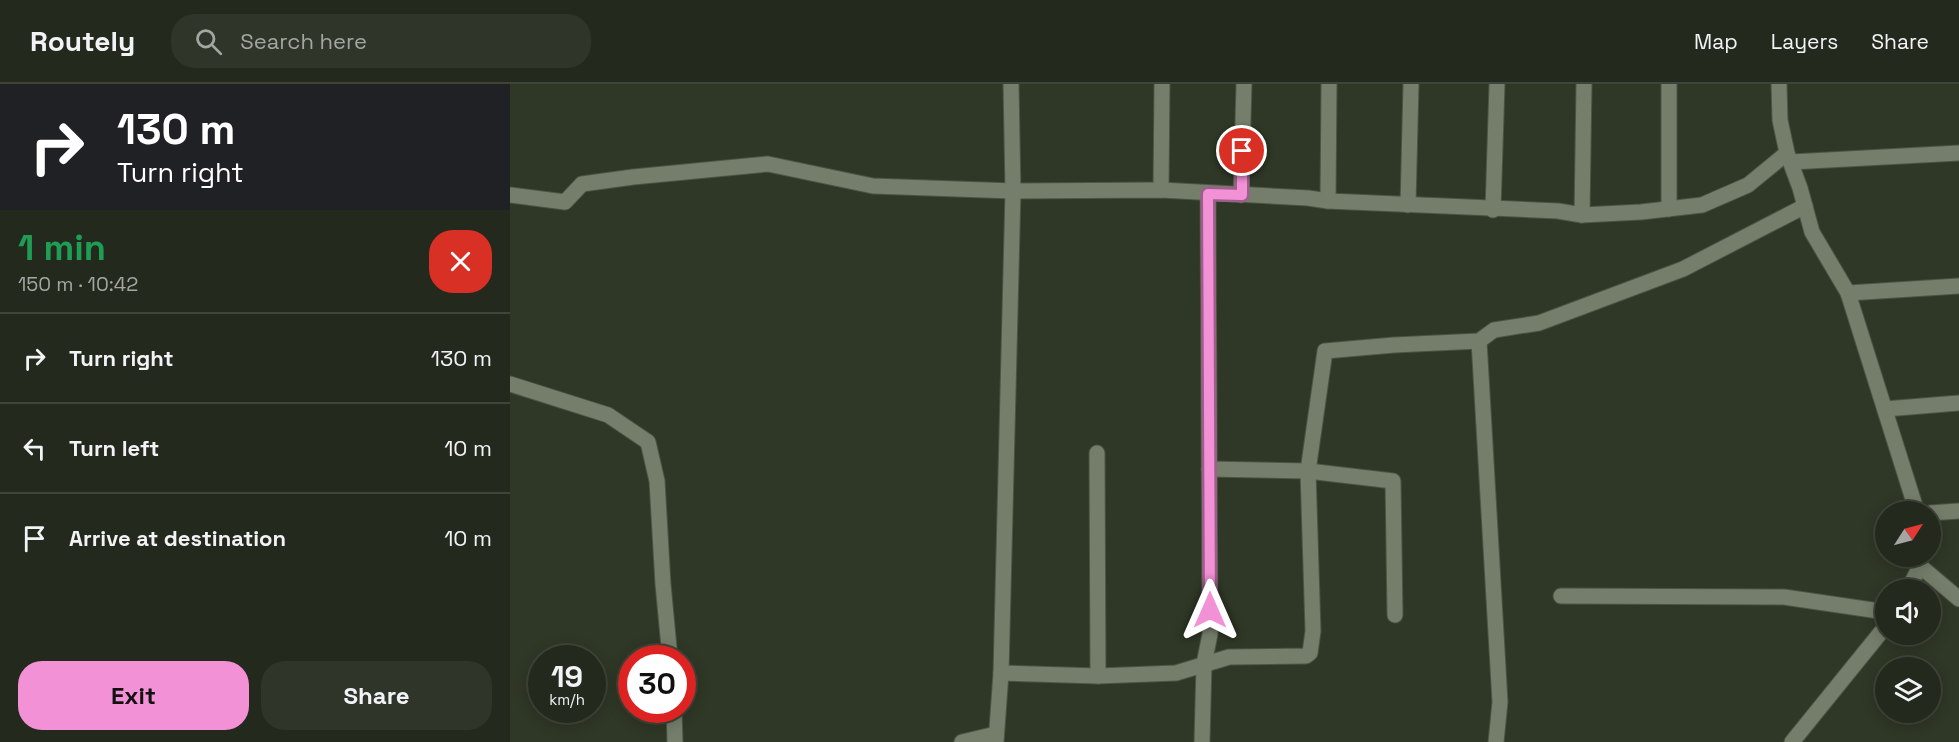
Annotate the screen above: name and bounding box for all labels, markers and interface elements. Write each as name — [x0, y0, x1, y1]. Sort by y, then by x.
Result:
search box — [171, 14, 591, 68]
text: Routely — [30, 23, 135, 59]
icon: search — [192, 25, 225, 58]
text: Search here — [240, 27, 367, 55]
text: Map — [1694, 28, 1738, 55]
text: Layers — [1771, 28, 1838, 55]
text: Share — [1871, 28, 1929, 55]
text: 130 m — [117, 103, 235, 156]
icon: right — [18, 108, 96, 186]
pin — [1216, 125, 1267, 176]
icon: arrive — [1225, 134, 1258, 167]
text: Turn right — [117, 155, 244, 190]
text: 1 min — [18, 225, 106, 271]
button: close — [429, 230, 492, 293]
text: 150 m · 10:42 — [18, 271, 138, 297]
icon: right — [18, 342, 51, 375]
text: Turn right — [69, 344, 174, 372]
text: 130 m — [431, 344, 492, 372]
icon: left — [18, 432, 51, 465]
text: Turn left — [69, 434, 159, 462]
text: 10 m — [444, 434, 492, 462]
north arrow — [1875, 501, 1941, 567]
map controls — [1875, 501, 1941, 723]
icon: arrive — [18, 522, 51, 555]
text: Arrive at destination — [69, 524, 286, 552]
text: 10 m — [444, 524, 492, 552]
position arrow — [1178, 578, 1242, 642]
button: sound — [1875, 579, 1941, 645]
speed limit sign: 30 — [618, 645, 696, 723]
text: 19 — [551, 657, 583, 696]
button: layers — [1875, 657, 1941, 723]
button: Exit — [18, 661, 249, 730]
button: Share — [261, 661, 492, 730]
text: km/h — [549, 690, 585, 709]

